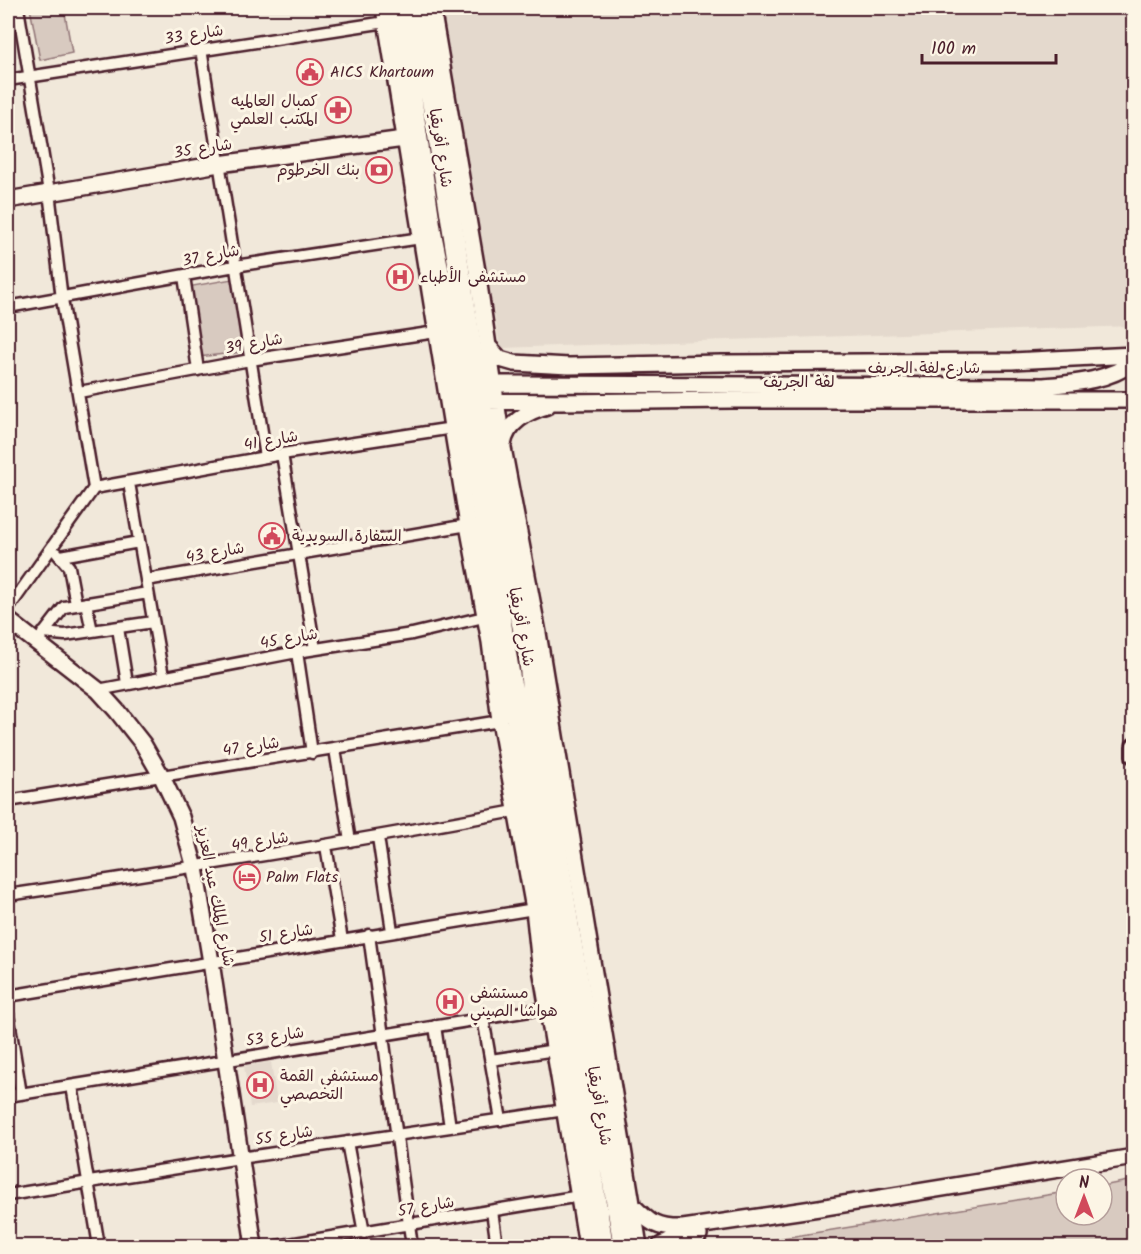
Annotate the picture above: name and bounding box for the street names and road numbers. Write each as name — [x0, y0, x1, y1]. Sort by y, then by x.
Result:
street label: شارع 33 — [163, 18, 225, 52]
street label: شارع أفريقيا — [421, 106, 459, 190]
street label: شارع 35 — [172, 132, 234, 166]
street label: شارع 37 — [180, 238, 242, 274]
street label: شارع 39 — [223, 327, 285, 361]
street label: شارع لفة الجريف — [868, 356, 980, 381]
street label: لفة الجريف — [763, 370, 835, 395]
street label: شارع 41 — [242, 424, 300, 458]
street label: شارع 43 — [184, 536, 246, 570]
street label: شارع أفريقيا — [501, 585, 541, 669]
street label: شارع 45 — [258, 622, 320, 656]
street label: شارع 47 — [221, 730, 281, 764]
street label: شارع الملك عبد العزيز — [189, 821, 241, 969]
street label: شارع 49 — [230, 825, 290, 859]
street label: شارع 51 — [257, 917, 315, 951]
street label: شارع 53 — [244, 1020, 306, 1054]
street label: شارع أفريقيا — [580, 1064, 618, 1148]
street label: شارع 55 — [253, 1119, 315, 1153]
street label: شارع 57 — [396, 1190, 456, 1224]

